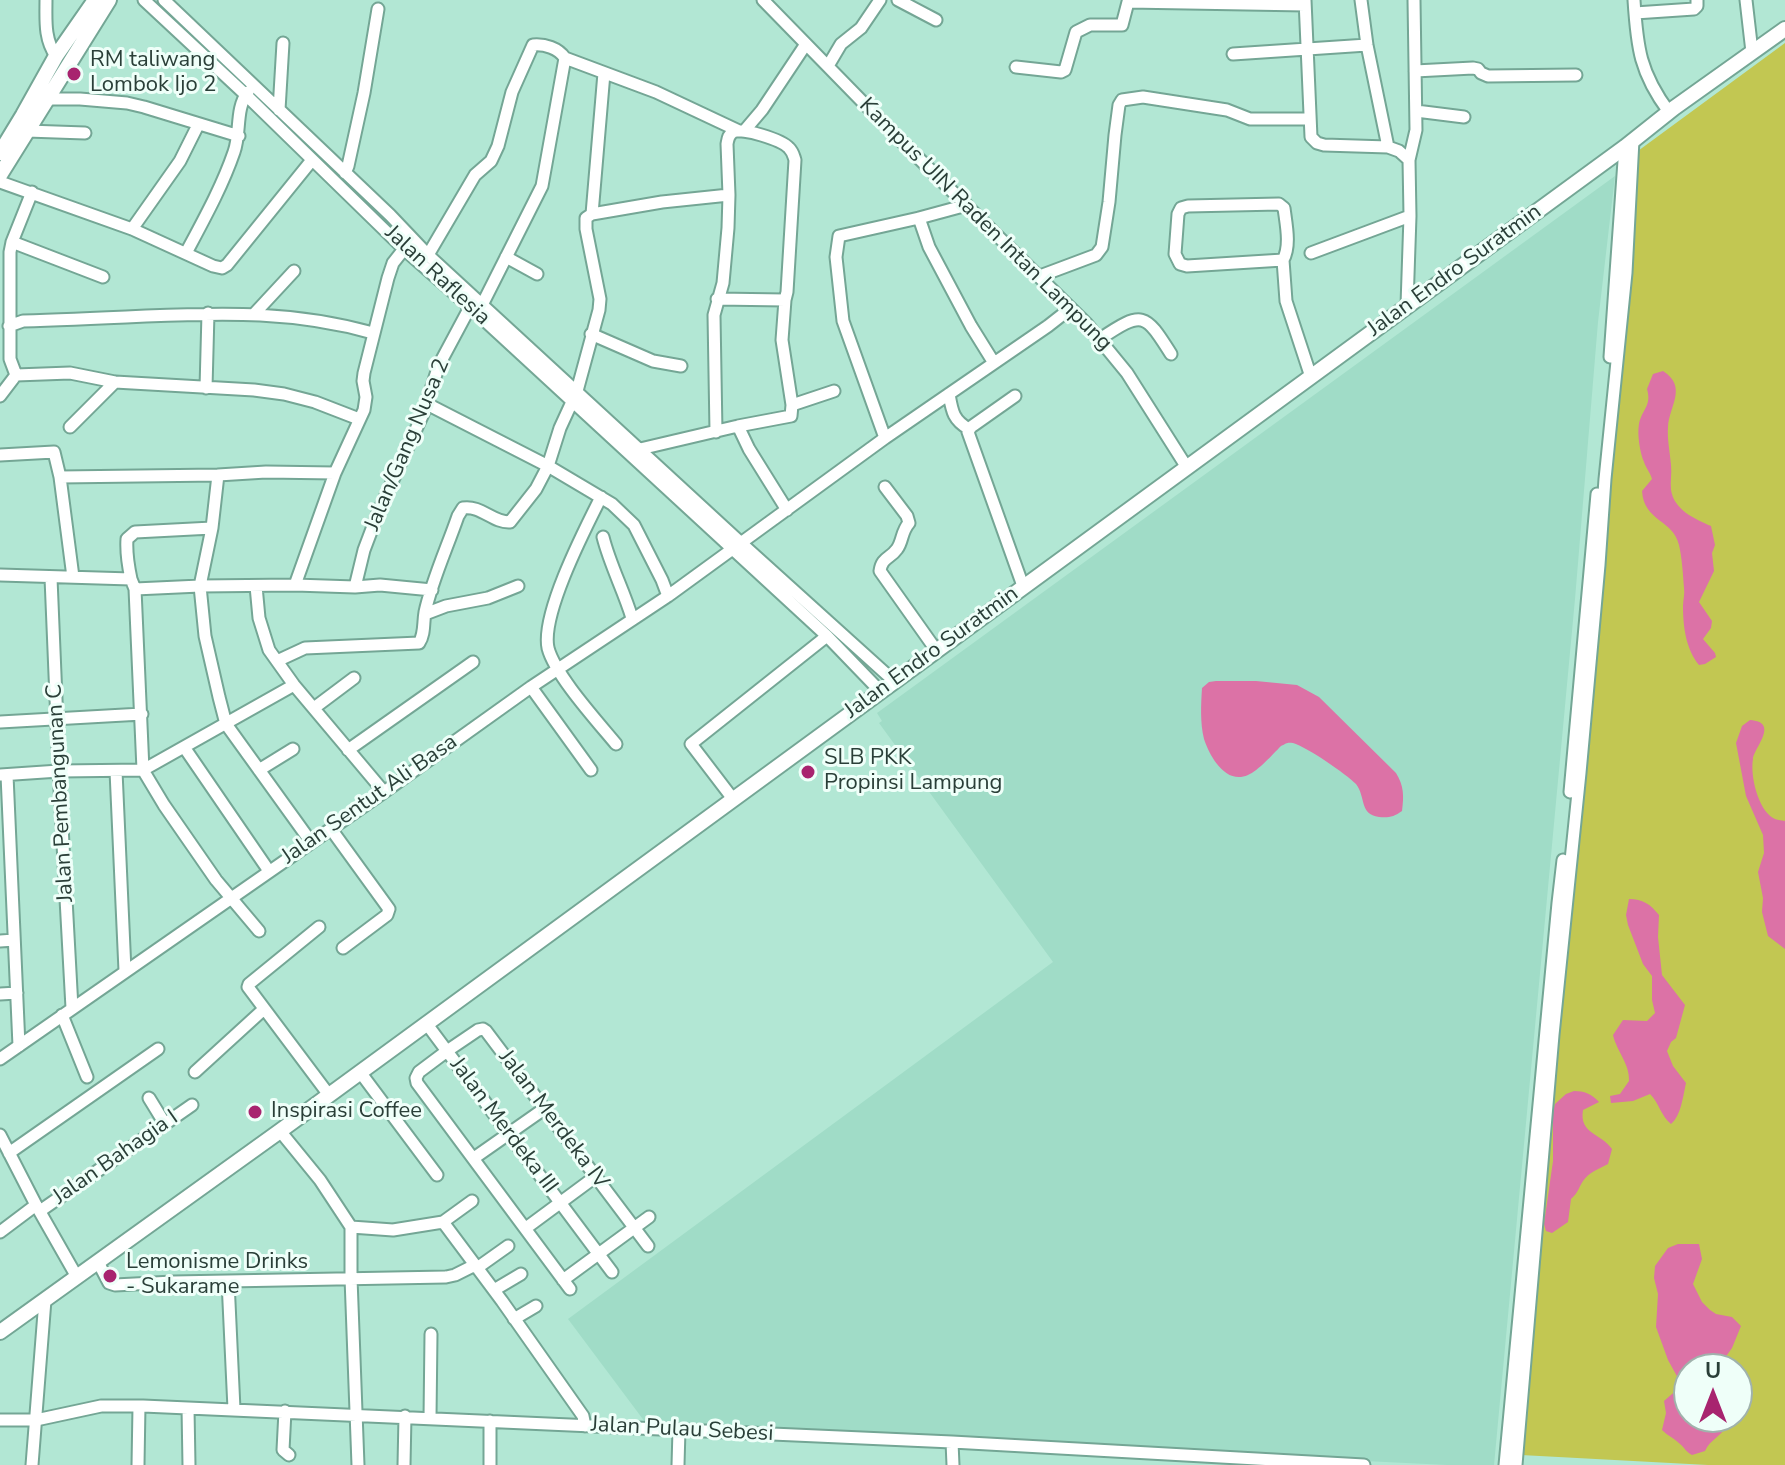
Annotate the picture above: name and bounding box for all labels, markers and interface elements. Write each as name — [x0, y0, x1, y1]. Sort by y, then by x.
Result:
place label: RM taliwang Lombok Ijo 2 — [90, 48, 217, 100]
marker: RM taliwang Lombok Ijo 2 — [65, 65, 83, 83]
street label: Kampus UIN Raden Intan Lampung — [853, 93, 1117, 357]
street label: Jalan Endro Suratmin — [1363, 199, 1547, 343]
street label: Jalan Raflesia — [379, 221, 495, 331]
street label: Jalan/Gang Nusa 2 — [360, 355, 456, 535]
street label: Jalan Endro Suratmin — [840, 581, 1024, 725]
street label: Jalan Pembangunan C — [42, 683, 80, 903]
street label: Jalan Sentut Ali Basa — [277, 729, 463, 871]
place label: SLB PKK Propinsi Lampung — [824, 746, 1002, 798]
marker: SLB PKK Propinsi Lampung — [799, 763, 817, 781]
street label: Jalan Merdeka IV — [492, 1045, 614, 1195]
street label: Jalan Merdeka III — [443, 1053, 563, 1199]
place label: Inspirasi Coffee — [271, 1099, 422, 1125]
marker: Inspirasi Coffee — [246, 1103, 264, 1121]
street label: Jalan Bahagia I — [48, 1105, 184, 1211]
place label: Lemonisme Drinks - Sukarame — [126, 1250, 308, 1302]
marker: Lemonisme Drinks - Sukarame — [101, 1267, 119, 1285]
north arrow — [1673, 1353, 1753, 1433]
text: U — [1705, 1356, 1721, 1386]
street label: Jalan Pulau Sebesi — [590, 1412, 774, 1448]

